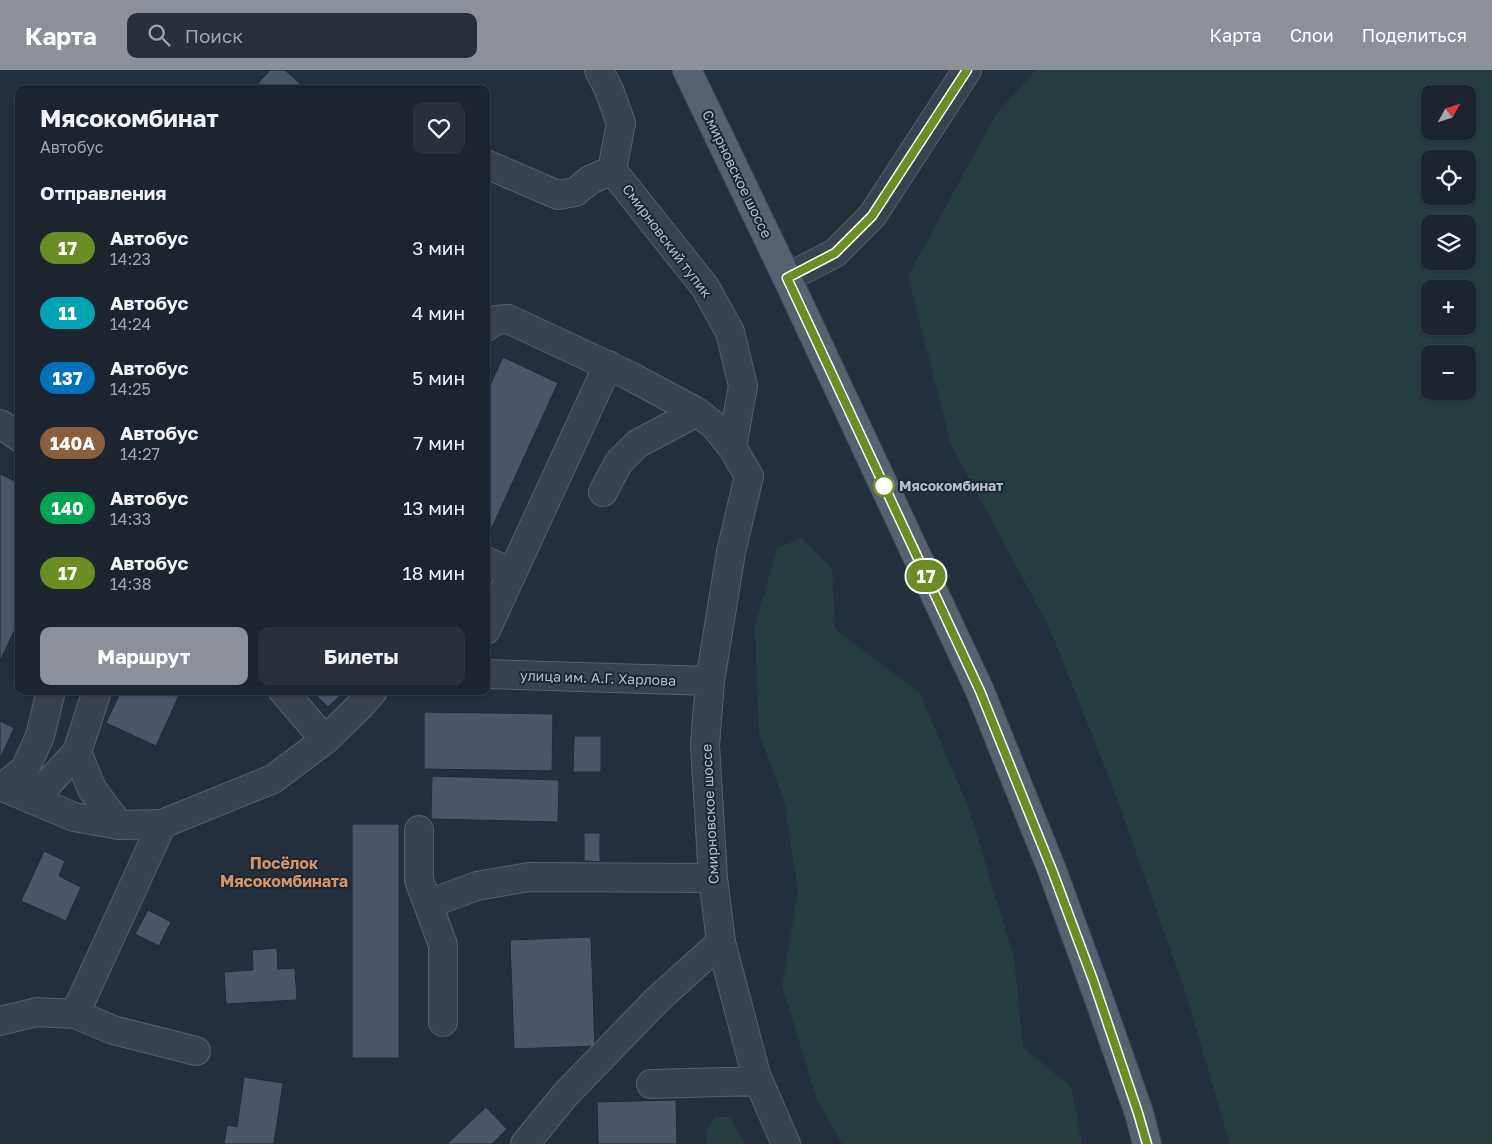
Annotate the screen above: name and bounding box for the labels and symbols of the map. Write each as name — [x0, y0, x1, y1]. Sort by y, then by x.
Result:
north arrow — [1421, 85, 1476, 140]
street label: Смирновское шоссе — [699, 107, 776, 240]
street label: Смирновский тупик — [619, 181, 716, 301]
marker: Мясокомбинат — [873, 475, 895, 497]
place label: Мясокомбинат — [899, 477, 1003, 494]
line badge: 17 — [904, 560, 948, 592]
street label: улица им. А.Г. Харлова — [520, 666, 676, 689]
street label: Смирновское шоссе — [697, 744, 722, 884]
district label: Посёлок Мясокомбината — [220, 853, 348, 891]

